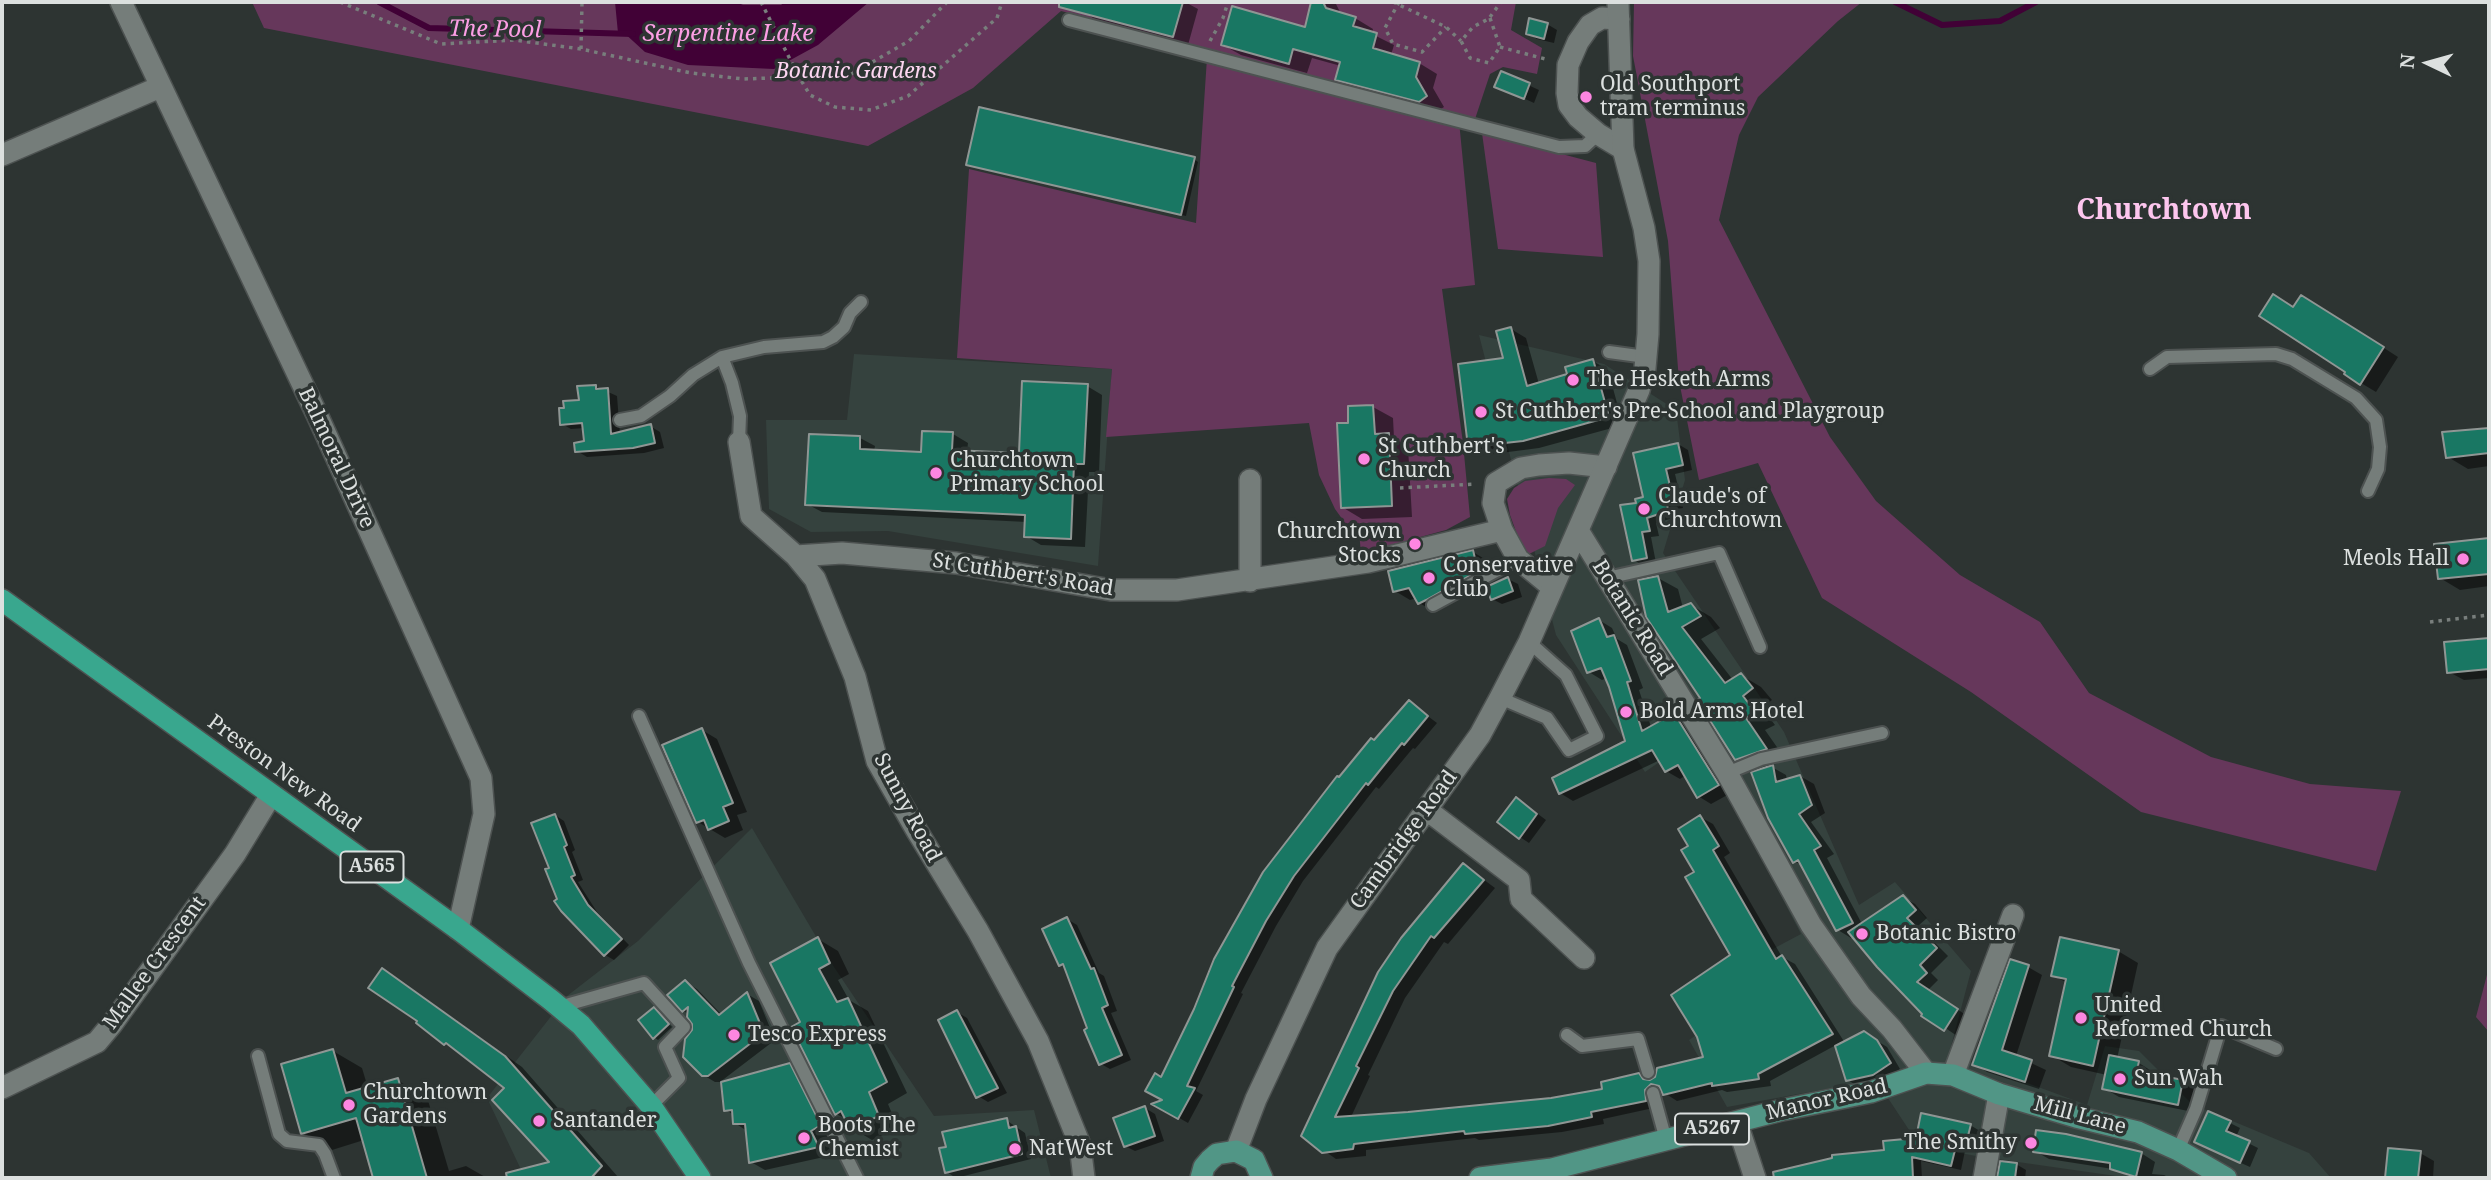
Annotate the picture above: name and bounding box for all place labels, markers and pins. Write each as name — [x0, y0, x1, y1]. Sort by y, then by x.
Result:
place label: Old Southport tram terminus — [1600, 72, 1745, 122]
marker: Old Southport tram terminus — [1578, 89, 1594, 105]
place label: The Hesketh Arms — [1587, 367, 1771, 393]
marker: The Hesketh Arms — [1565, 372, 1581, 388]
place label: St Cuthbert's Pre-School and Playgroup — [1495, 399, 1885, 425]
marker: St Cuthbert's Pre-School and Playgroup — [1473, 404, 1489, 420]
place label: St Cuthbert's Church — [1378, 434, 1505, 484]
place label: Churchtown Primary School — [950, 448, 1104, 498]
marker: St Cuthbert's Church — [1356, 451, 1372, 467]
marker: Churchtown Primary School — [928, 465, 944, 481]
place label: Claude's of Churchtown — [1658, 484, 1782, 534]
marker: Claude's of Churchtown — [1636, 501, 1652, 517]
place label: Churchtown Stocks — [1277, 519, 1401, 569]
marker: Churchtown Stocks — [1407, 536, 1423, 552]
place label: Meols Hall — [2343, 546, 2449, 572]
marker: Meols Hall — [2455, 551, 2471, 567]
place label: Conservative Club — [1443, 553, 1574, 603]
marker: Conservative Club — [1421, 570, 1437, 586]
place label: Bold Arms Hotel — [1640, 699, 1804, 725]
marker: Bold Arms Hotel — [1618, 704, 1634, 720]
place label: Botanic Bistro — [1876, 921, 2016, 947]
marker: Botanic Bistro — [1854, 926, 1870, 942]
place label: United Reformed Church — [2095, 993, 2272, 1043]
marker: United Reformed Church — [2073, 1010, 2089, 1026]
place label: Tesco Express — [748, 1022, 887, 1048]
marker: Tesco Express — [726, 1027, 742, 1043]
place label: Sun Wah — [2134, 1066, 2223, 1092]
marker: Sun Wah — [2112, 1071, 2128, 1087]
place label: Churchtown Gardens — [363, 1080, 487, 1130]
marker: Churchtown Gardens — [341, 1097, 357, 1113]
place label: Santander — [553, 1108, 657, 1134]
marker: Santander — [531, 1113, 547, 1129]
place label: Boots The Chemist — [818, 1113, 916, 1163]
marker: Boots The Chemist — [796, 1130, 812, 1146]
place label: The Smithy — [1904, 1130, 2017, 1156]
marker: The Smithy — [2023, 1135, 2039, 1151]
place label: NatWest — [1029, 1136, 1113, 1162]
marker: NatWest — [1007, 1141, 1023, 1157]

